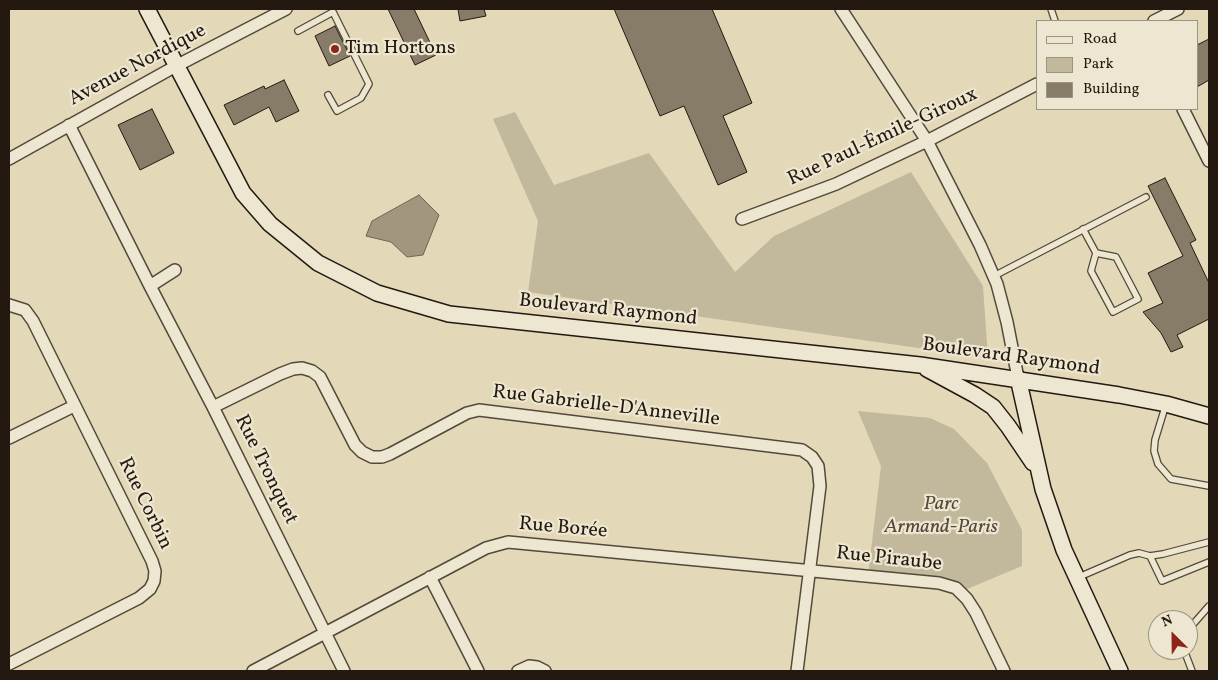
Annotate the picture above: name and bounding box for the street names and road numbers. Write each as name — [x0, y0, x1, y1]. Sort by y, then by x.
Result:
street label: Avenue Nordique — [65, 20, 211, 112]
street label: Rue Paul-Émile-Giroux — [784, 84, 982, 192]
street label: Boulevard Raymond — [518, 290, 698, 332]
street label: Boulevard Raymond — [921, 334, 1101, 382]
street label: Rue Gabrielle-D'Anneville — [491, 381, 721, 433]
street label: Rue Tronquet — [228, 411, 302, 529]
street label: Rue Corbin — [111, 454, 177, 554]
street label: Rue Borée — [518, 513, 608, 545]
street label: Rue Piraube — [835, 543, 943, 577]

